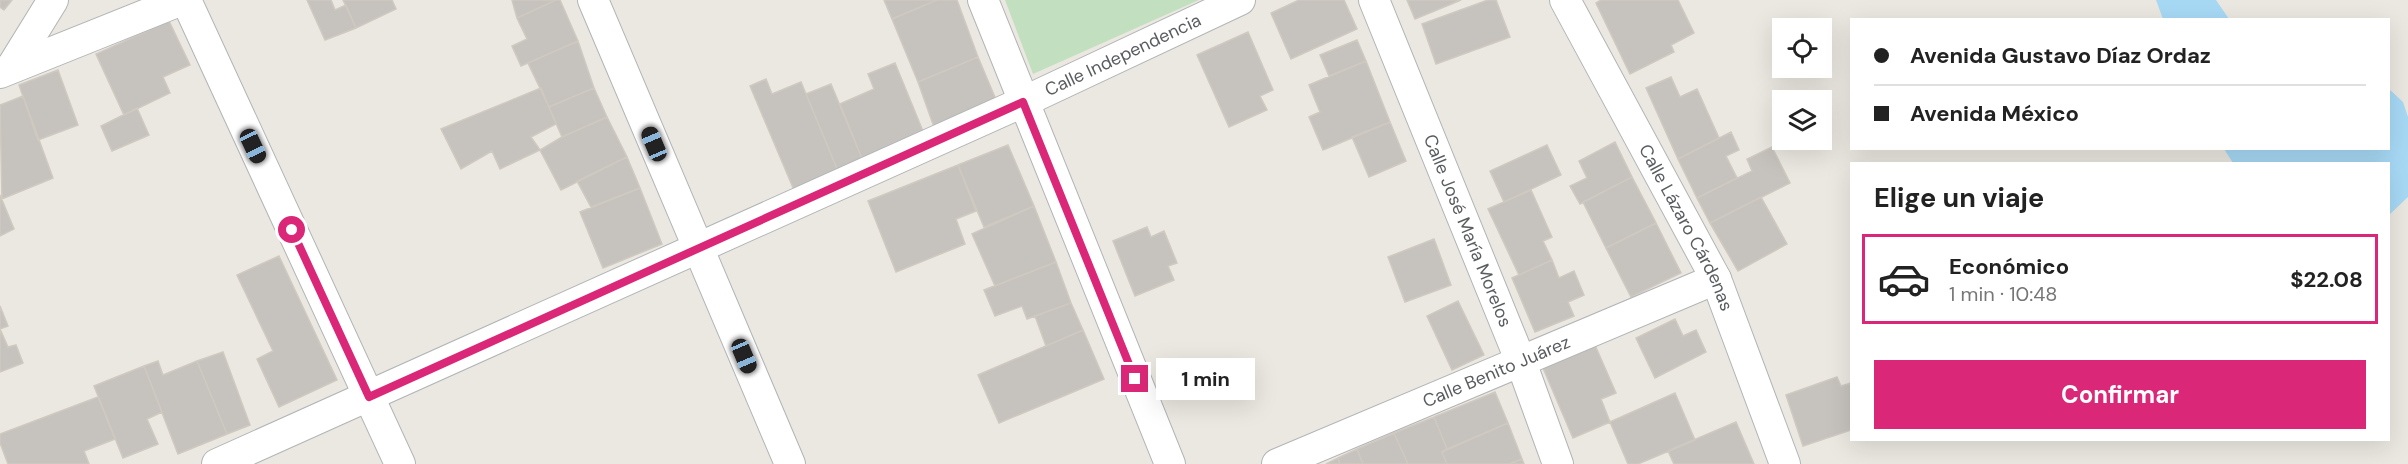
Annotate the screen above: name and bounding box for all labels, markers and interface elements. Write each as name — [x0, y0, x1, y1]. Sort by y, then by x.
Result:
street label: Calle Independencia — [1041, 8, 1205, 102]
map controls — [1772, 18, 1832, 150]
button: locate — [1772, 18, 1832, 78]
text: Avenida Gustavo Díaz Ordaz — [1910, 41, 2211, 70]
button: layers — [1772, 90, 1832, 150]
text: Avenida México — [1910, 99, 2079, 128]
car — [639, 124, 669, 164]
car — [237, 126, 269, 166]
street label: Calle José María Morelos — [1418, 131, 1518, 331]
street label: Calle Lázaro Cárdenas — [1633, 140, 1739, 314]
text: Elige un viaje — [1874, 180, 2044, 215]
route start — [278, 216, 305, 243]
icon: car — [1877, 252, 1931, 306]
text: Económico — [1949, 252, 2069, 281]
text: $22.08 — [2290, 265, 2363, 294]
text: 1 min · 10:48 — [1949, 281, 2058, 307]
street label: Calle Benito Juárez — [1419, 330, 1574, 413]
car — [729, 336, 759, 376]
callout: 1 min — [1156, 358, 1255, 400]
button: Confirmar — [1874, 360, 2366, 429]
route end — [1121, 365, 1148, 392]
text: 1 min — [1181, 366, 1230, 392]

